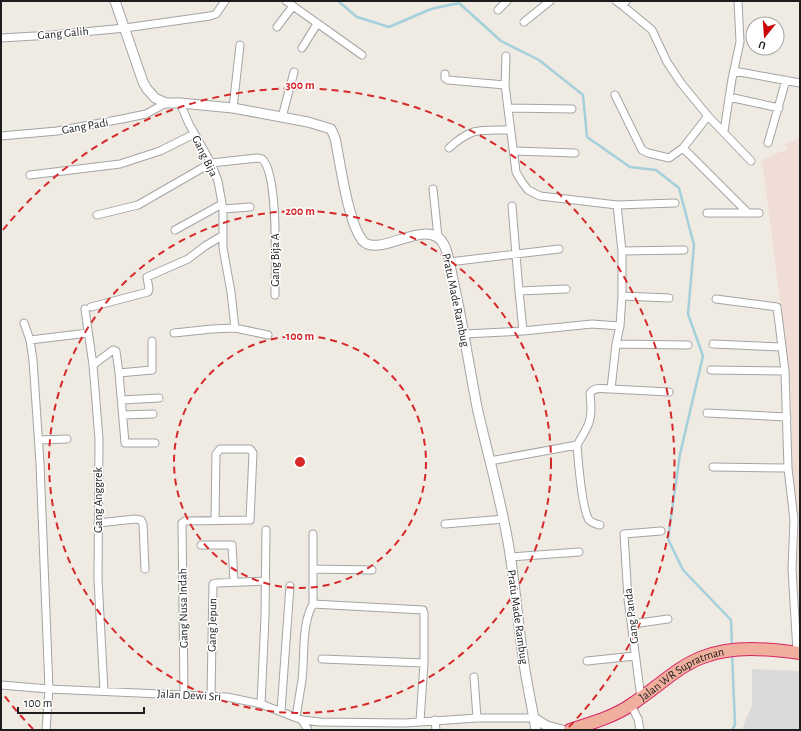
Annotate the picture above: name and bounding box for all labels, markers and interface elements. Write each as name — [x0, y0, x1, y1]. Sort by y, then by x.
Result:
north arrow — [745, 16, 785, 56]
street label: Gang Galih — [37, 25, 89, 41]
text: U — [757, 39, 767, 51]
text: 300 m — [285, 79, 315, 91]
street label: Gang Padi — [61, 116, 109, 136]
street label: Gang Bija — [189, 133, 220, 180]
text: 200 m — [285, 205, 315, 217]
street label: Gang Bija A — [269, 233, 282, 287]
street label: Pratu Made Rambug — [440, 252, 472, 348]
text: 100 m — [286, 330, 314, 342]
centre of rings — [293, 455, 307, 469]
street label: Gang Anggrek — [92, 466, 104, 533]
street label: Gang Nusa Indah — [176, 568, 190, 648]
street label: Pratu Made Rambug — [505, 569, 531, 665]
street label: Gang Panda — [622, 587, 640, 644]
street label: Gang Jepun — [206, 598, 218, 652]
street label: Jalan WR Supratman — [637, 645, 725, 703]
street label: Jalan Dewi Sri — [157, 687, 221, 703]
scale bar — [18, 689, 144, 715]
text: 100 m — [24, 697, 52, 709]

